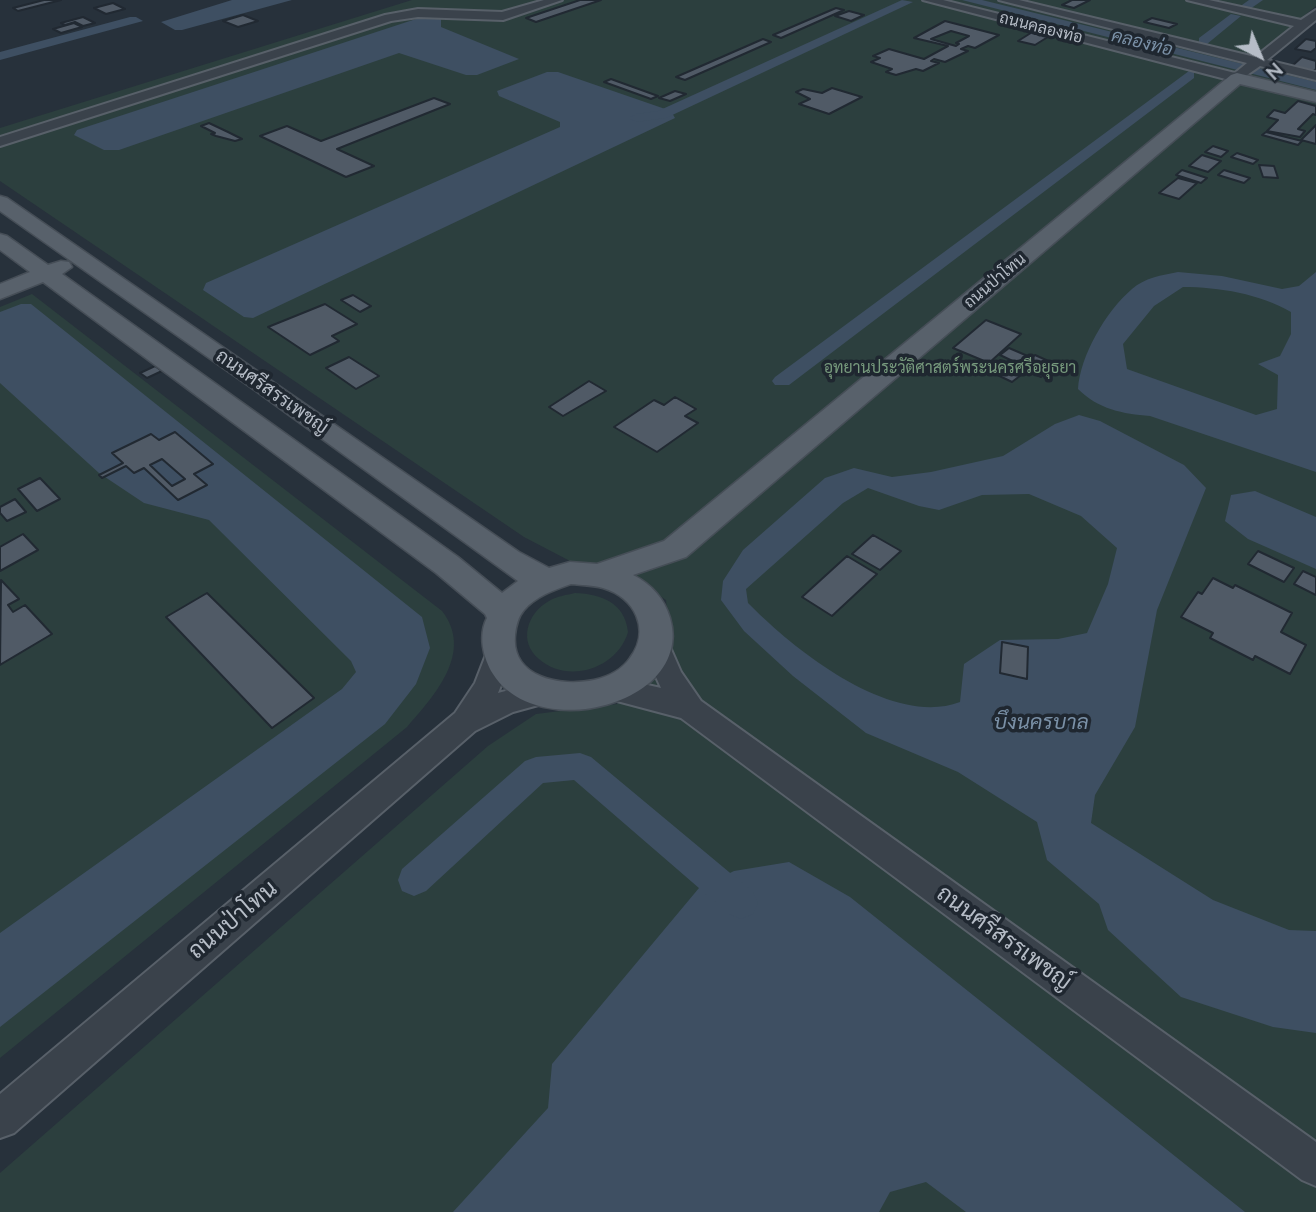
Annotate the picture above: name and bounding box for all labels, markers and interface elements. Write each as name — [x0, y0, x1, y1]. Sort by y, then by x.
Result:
street label: ถนนคลองท่อ — [997, 8, 1085, 48]
north arrow — [1225, 21, 1295, 91]
water label: คลองท่อ — [1109, 25, 1175, 61]
text: N — [1261, 58, 1288, 85]
street label: ถนนป่าโทน — [960, 250, 1030, 312]
street label: ถนนศรีสรรเพชญ์ — [211, 345, 333, 439]
park label: อุทยานประวัติศาสตร์พระนครศรีอยุธยา — [824, 358, 1076, 378]
water label: บึงนครบาล — [993, 710, 1089, 736]
street label: ถนนป่าโทน — [183, 875, 283, 965]
street label: ถนนศรีสรรเพชญ์ — [931, 880, 1077, 996]

